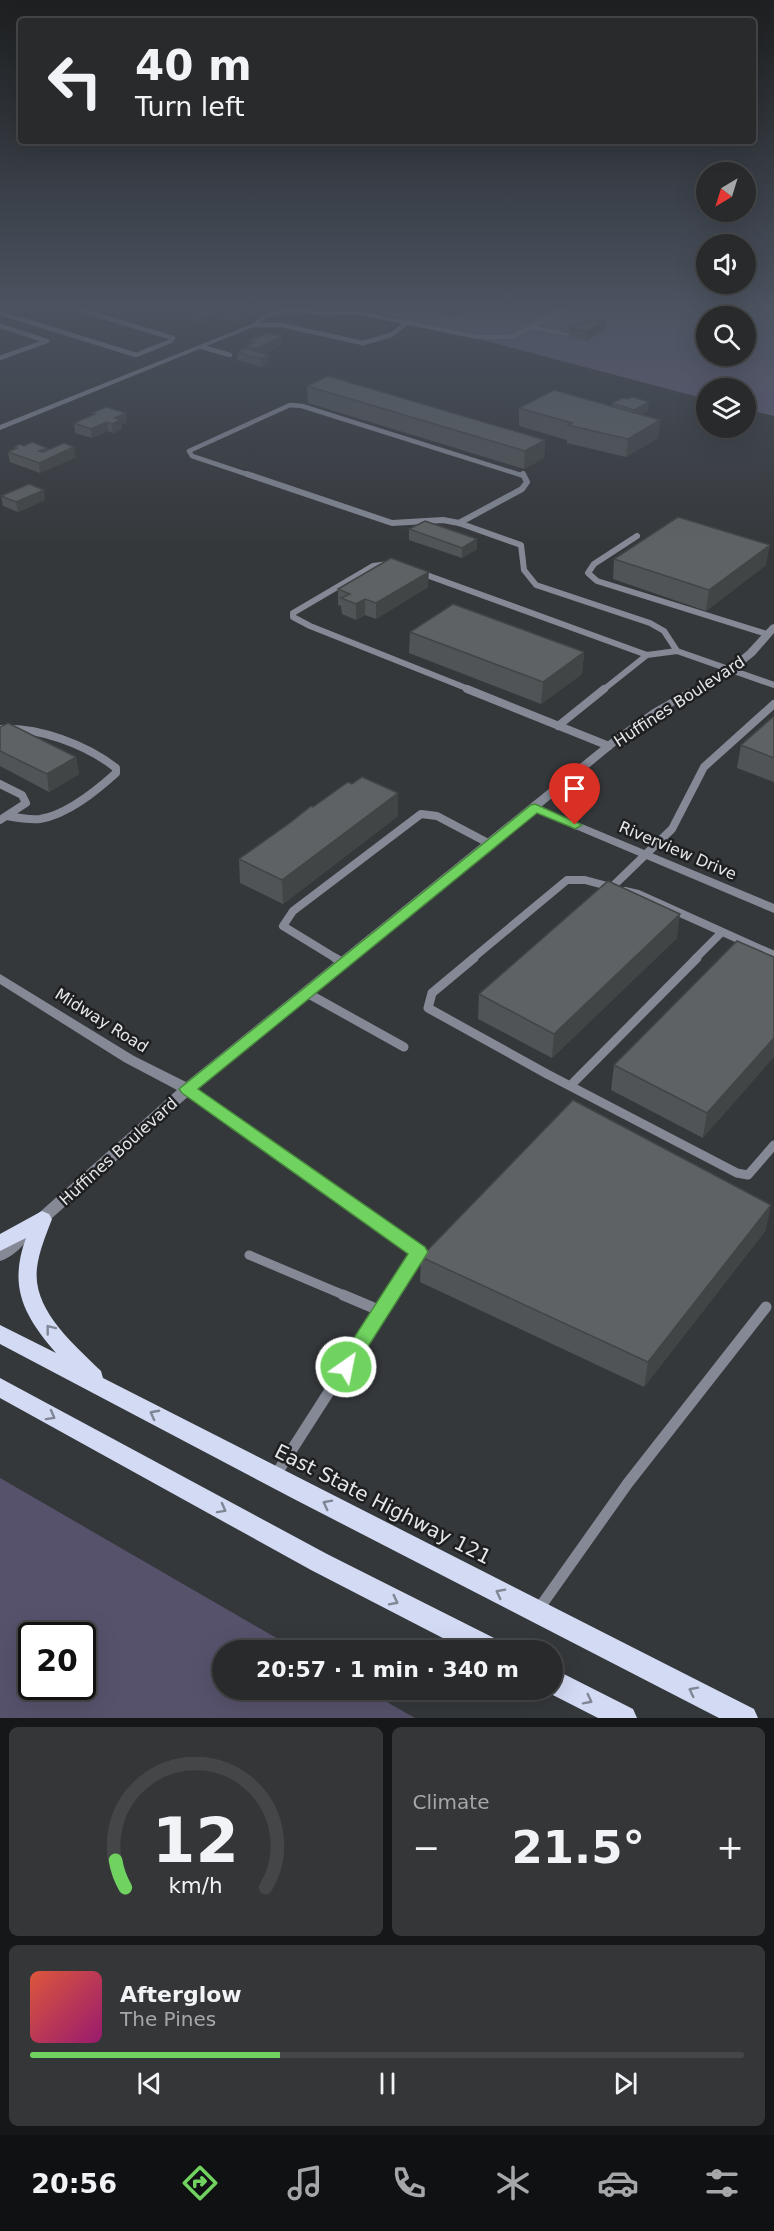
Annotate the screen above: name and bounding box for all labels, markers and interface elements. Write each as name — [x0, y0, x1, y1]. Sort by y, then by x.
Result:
text: 40 m — [135, 41, 252, 90]
icon: left — [36, 42, 114, 120]
text: Turn left — [135, 91, 245, 122]
north arrow — [696, 162, 756, 222]
map controls — [696, 162, 756, 438]
button: sound — [696, 234, 756, 294]
button: search — [696, 306, 756, 366]
button: layers — [696, 378, 756, 438]
street label: Huffines Boulevard — [610, 652, 748, 751]
pin — [549, 763, 600, 825]
icon: arrive — [558, 772, 591, 805]
street label: Riverview Drive — [616, 817, 740, 884]
street label: Midway Road — [52, 984, 152, 1057]
street label: Huffines Boulevard — [56, 1093, 181, 1209]
one-way arrow — [47, 1324, 58, 1335]
position arrow — [314, 1335, 378, 1399]
one-way arrow — [45, 1408, 55, 1420]
one-way arrow — [149, 1410, 160, 1421]
street label: East State Highway 121 — [271, 1439, 495, 1569]
one-way arrow — [322, 1500, 333, 1512]
one-way arrow — [216, 1502, 226, 1513]
one-way arrow — [496, 1589, 507, 1600]
one-way arrow — [388, 1594, 399, 1605]
speed limit sign: 20 — [18, 1622, 96, 1700]
text: 20:57 · 1 min · 340 m — [256, 1657, 519, 1682]
one-way arrow — [688, 1687, 699, 1698]
one-way arrow — [582, 1692, 593, 1704]
text: Climate — [413, 1790, 489, 1814]
text: 12 — [152, 1804, 239, 1877]
text: 21.5° — [511, 1821, 645, 1874]
text: − — [413, 1828, 440, 1867]
text: + — [716, 1828, 744, 1867]
text: km/h — [169, 1874, 223, 1899]
text: Afterglow — [120, 1982, 242, 2007]
text: The Pines — [120, 2007, 216, 2031]
icon: previous — [133, 2067, 166, 2100]
icon: pause — [371, 2067, 404, 2100]
icon: next — [609, 2067, 642, 2100]
icon: directions — [179, 2162, 221, 2204]
icon: music — [284, 2162, 326, 2204]
icon: phone — [388, 2162, 430, 2204]
icon: climate — [492, 2162, 534, 2204]
icon: car — [597, 2162, 639, 2204]
icon: filters — [701, 2162, 743, 2204]
text: 20:56 — [31, 2168, 117, 2199]

